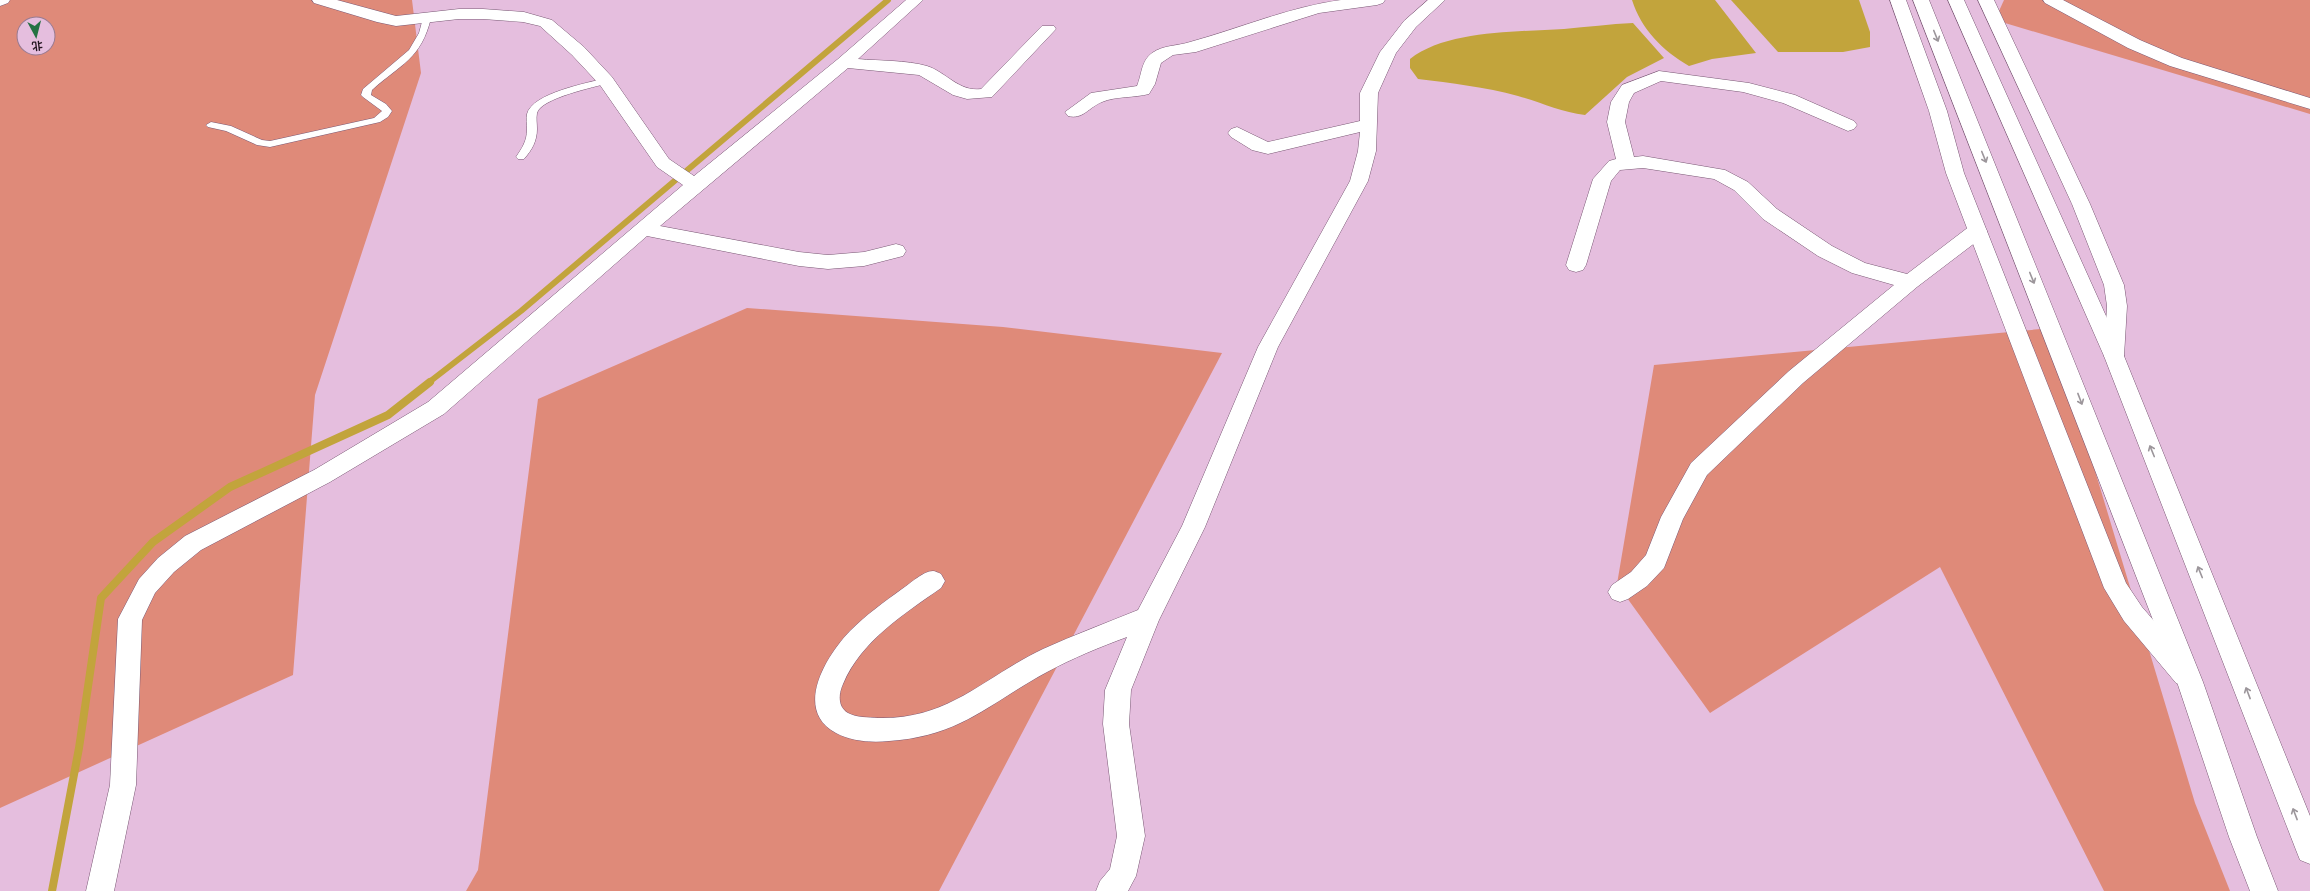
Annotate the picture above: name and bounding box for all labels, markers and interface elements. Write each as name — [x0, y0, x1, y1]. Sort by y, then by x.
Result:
north arrow — [16, 16, 56, 56]
one-way arrow — [1933, 30, 1940, 42]
text: 北 — [31, 38, 43, 53]
one-way arrow — [1981, 150, 1988, 162]
one-way arrow — [2029, 271, 2037, 283]
one-way arrow — [2076, 392, 2084, 404]
one-way arrow — [2148, 445, 2156, 457]
one-way arrow — [2196, 566, 2204, 578]
one-way arrow — [2243, 687, 2251, 699]
one-way arrow — [2291, 808, 2298, 820]

